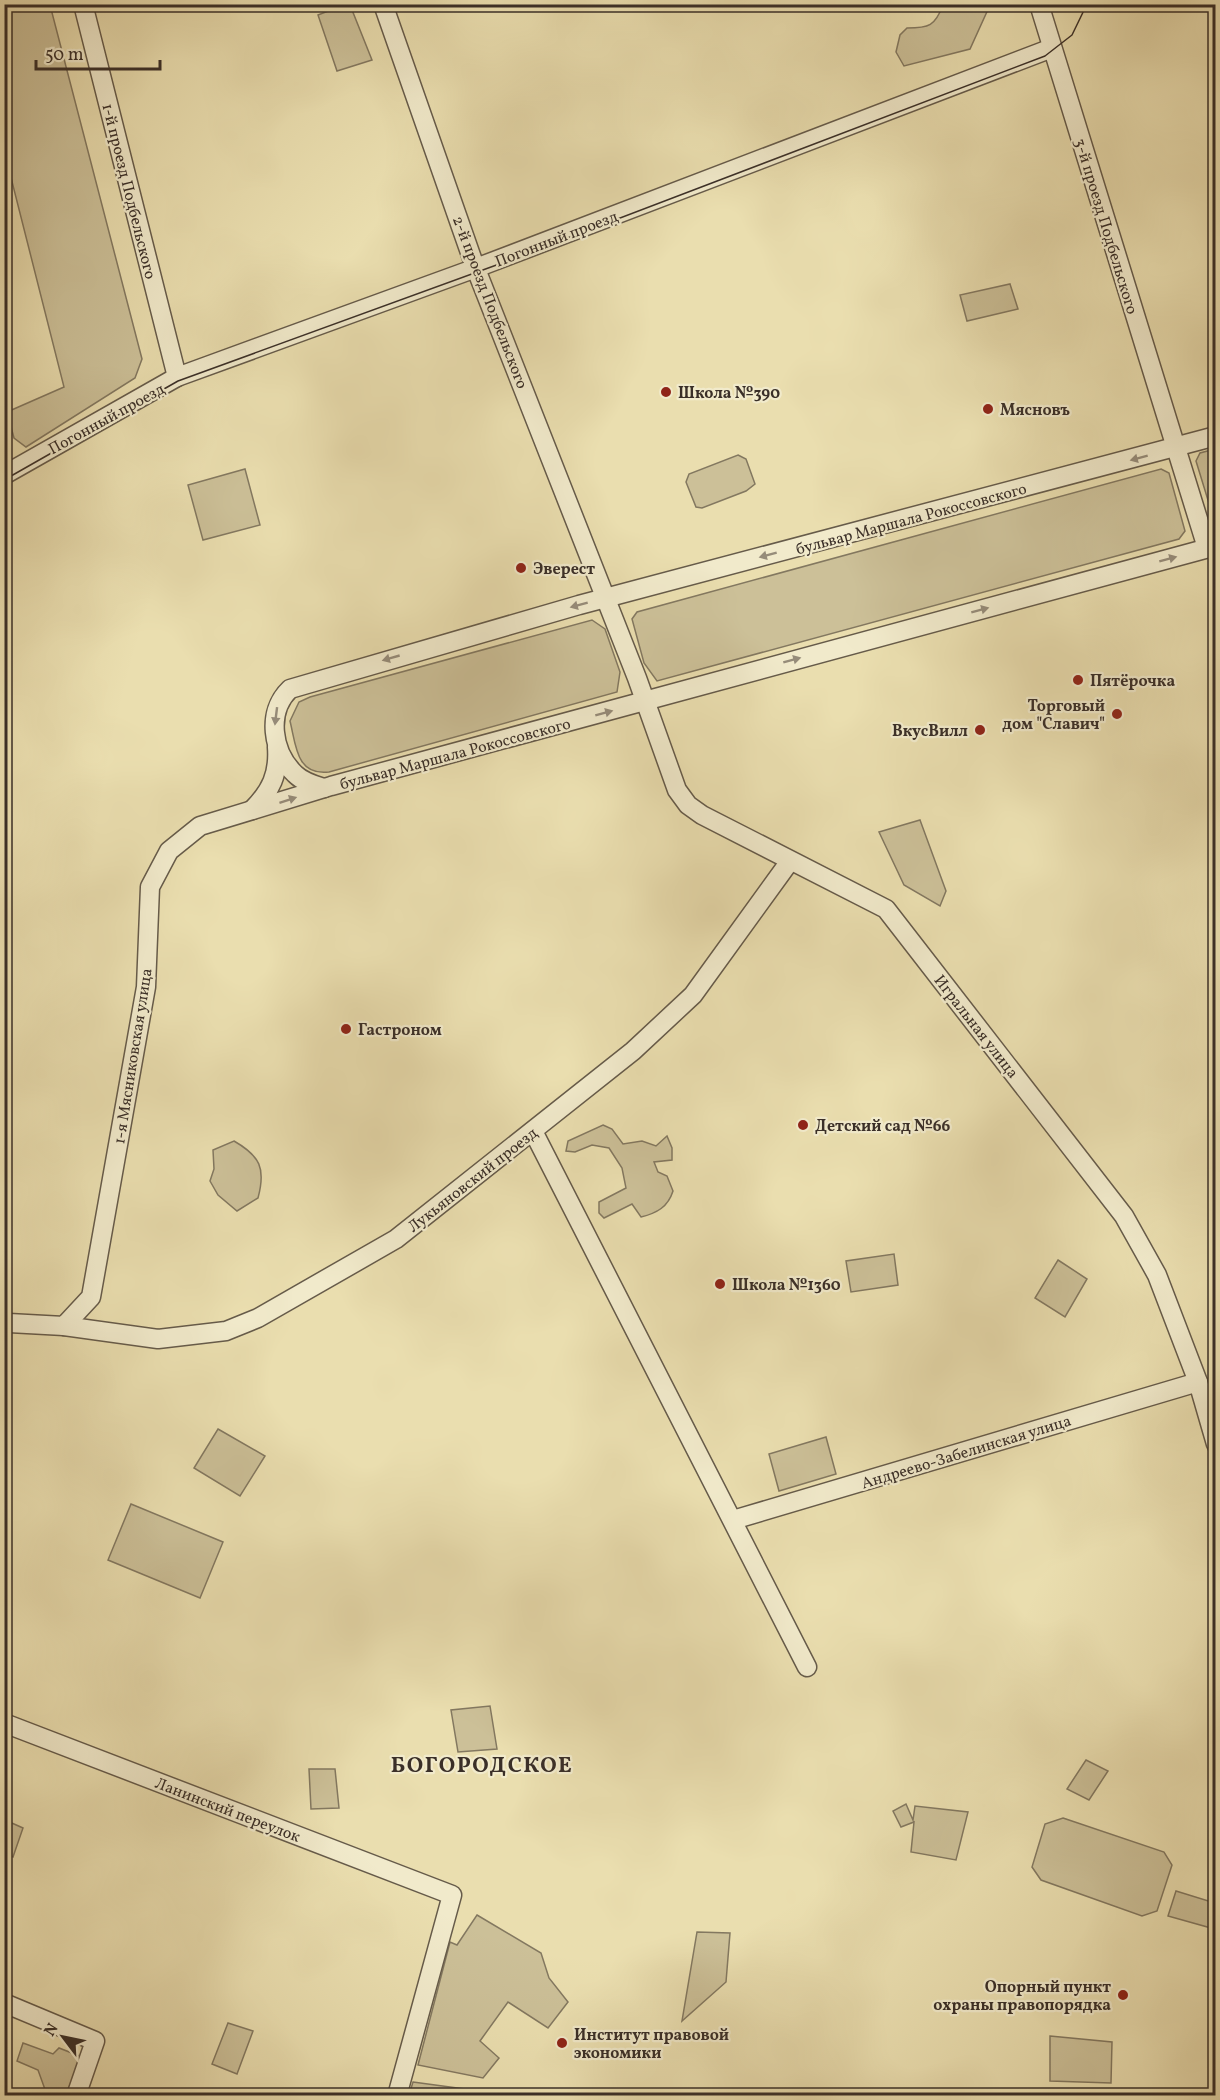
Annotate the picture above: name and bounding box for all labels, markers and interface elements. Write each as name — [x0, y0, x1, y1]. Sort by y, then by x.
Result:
scale bar — [36, 33, 160, 71]
text: 50 m — [45, 43, 84, 68]
street label: 1-й проезд Подбельского — [96, 101, 161, 282]
street label: 3-й проезд Подбельского — [1068, 136, 1142, 317]
street label: Погонный проезд — [492, 206, 621, 273]
street label: 2-й проезд Подбельского — [446, 213, 532, 392]
street label: Погонный проезд — [45, 379, 169, 461]
place label: Школа №390 — [678, 383, 780, 405]
marker: Школа №390 — [659, 385, 673, 399]
place label: Мясновъ — [1000, 400, 1070, 422]
marker: Мясновъ — [981, 402, 995, 416]
one-way arrow — [1130, 454, 1148, 464]
street label: бульвар Маршала Рокоссовского — [794, 478, 1029, 561]
one-way arrow — [758, 551, 777, 561]
one-way arrow — [1159, 553, 1177, 563]
place label: Эверест — [533, 559, 595, 581]
marker: Эверест — [514, 561, 528, 575]
one-way arrow — [570, 601, 588, 610]
one-way arrow — [971, 604, 989, 614]
one-way arrow — [382, 654, 400, 663]
one-way arrow — [782, 655, 801, 665]
place label: Пятёрочка — [1090, 671, 1175, 693]
marker: Пятёрочка — [1071, 673, 1085, 687]
place label: Торговый дом "Славич" — [1002, 696, 1105, 736]
one-way arrow — [271, 706, 280, 725]
marker: Торговый дом "Славич" — [1110, 707, 1124, 721]
one-way arrow — [595, 708, 613, 717]
street label: бульвар Маршала Рокоссовского — [338, 713, 573, 796]
place label: ВкусВилл — [892, 721, 968, 743]
marker: ВкусВилл — [973, 723, 987, 737]
one-way arrow — [279, 795, 297, 805]
street label: 1-я Мясниковская улица — [109, 967, 159, 1146]
street label: Игральная улица — [928, 971, 1023, 1084]
place label: Гастроном — [358, 1020, 442, 1042]
marker: Гастроном — [339, 1022, 353, 1036]
place label: Детский сад №66 — [815, 1116, 950, 1138]
marker: Детский сад №66 — [796, 1118, 810, 1132]
street label: Лукьяновский проезд — [404, 1123, 543, 1238]
place label: Школа №1360 — [732, 1275, 841, 1297]
marker: Школа №1360 — [713, 1277, 727, 1291]
street label: Андреево-Забелинская улица — [859, 1410, 1074, 1495]
district label: БОГОРОДСКОЕ — [391, 1751, 573, 1782]
street label: Ланинский переулок — [152, 1773, 303, 1849]
place label: Опорный пункт охраны правопорядка — [933, 1977, 1111, 2017]
marker: Опорный пункт охраны правопорядка — [1116, 1988, 1130, 2002]
north arrow — [33, 2007, 93, 2067]
text: N — [40, 2019, 65, 2041]
place label: Институт правовой экономики — [574, 2025, 729, 2065]
marker: Институт правовой экономики — [555, 2036, 569, 2050]

